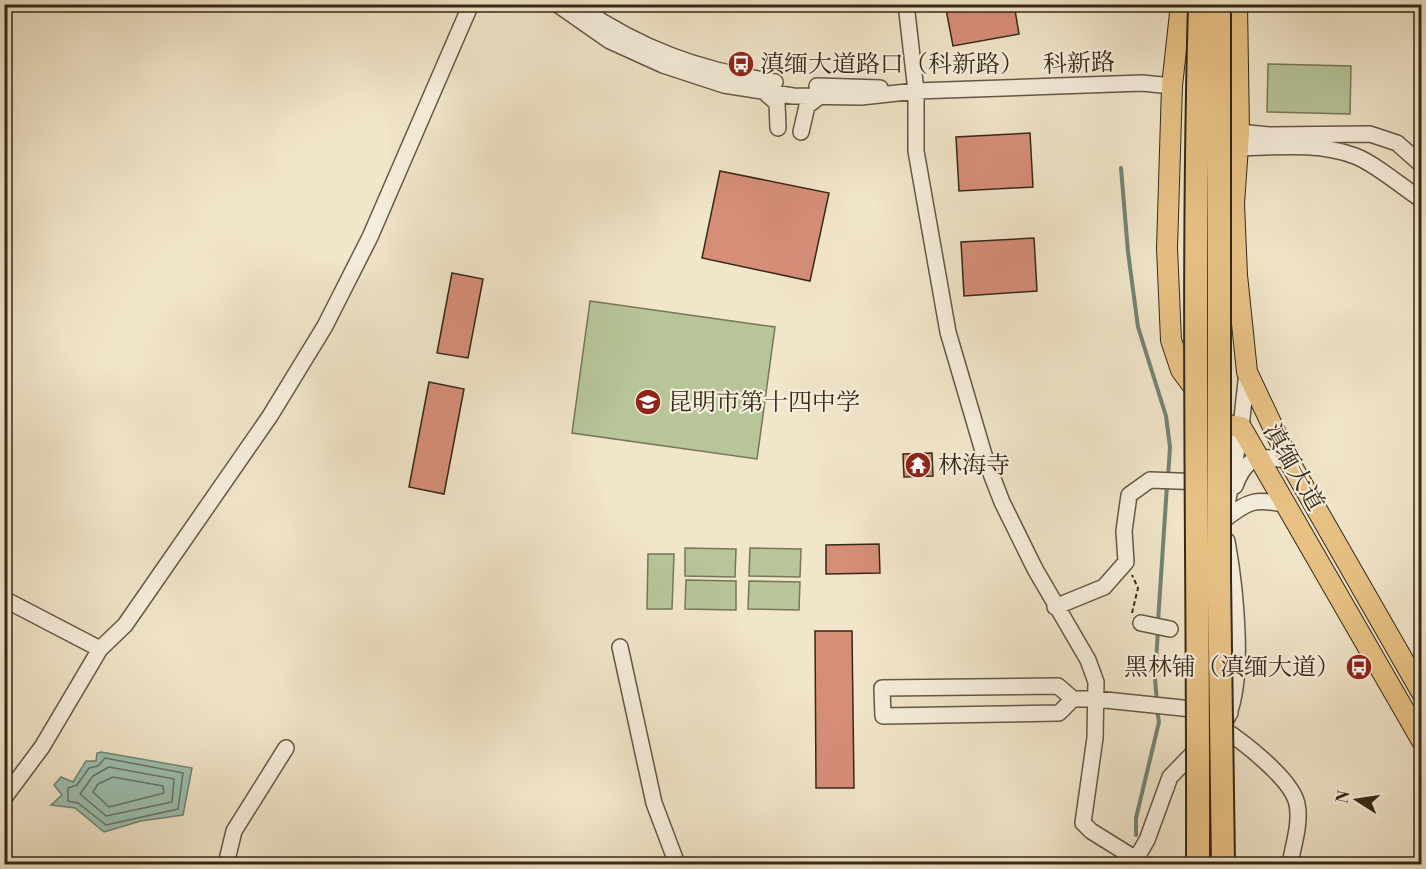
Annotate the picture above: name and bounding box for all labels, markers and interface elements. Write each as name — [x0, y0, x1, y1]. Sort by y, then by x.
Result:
street label: 科新路 — [1043, 48, 1116, 80]
bus stop icon: 滇缅大道路口（科新路） — [726, 49, 756, 79]
place label: 滇缅大道路口（科新路） — [760, 50, 1024, 80]
school or university icon: 昆明市第十四中学 — [633, 387, 663, 417]
place label: 昆明市第十四中学 — [668, 388, 860, 418]
street label: 滇缅大道 — [1256, 418, 1330, 517]
temple icon: 林海寺 — [903, 450, 933, 480]
place label: 林海寺 — [938, 451, 1010, 481]
bus stop icon: 黑林铺（滇缅大道） — [1344, 652, 1374, 682]
place label: 黑林铺（滇缅大道） — [1124, 653, 1340, 683]
north arrow — [1327, 770, 1387, 830]
text: N — [1332, 788, 1354, 805]

